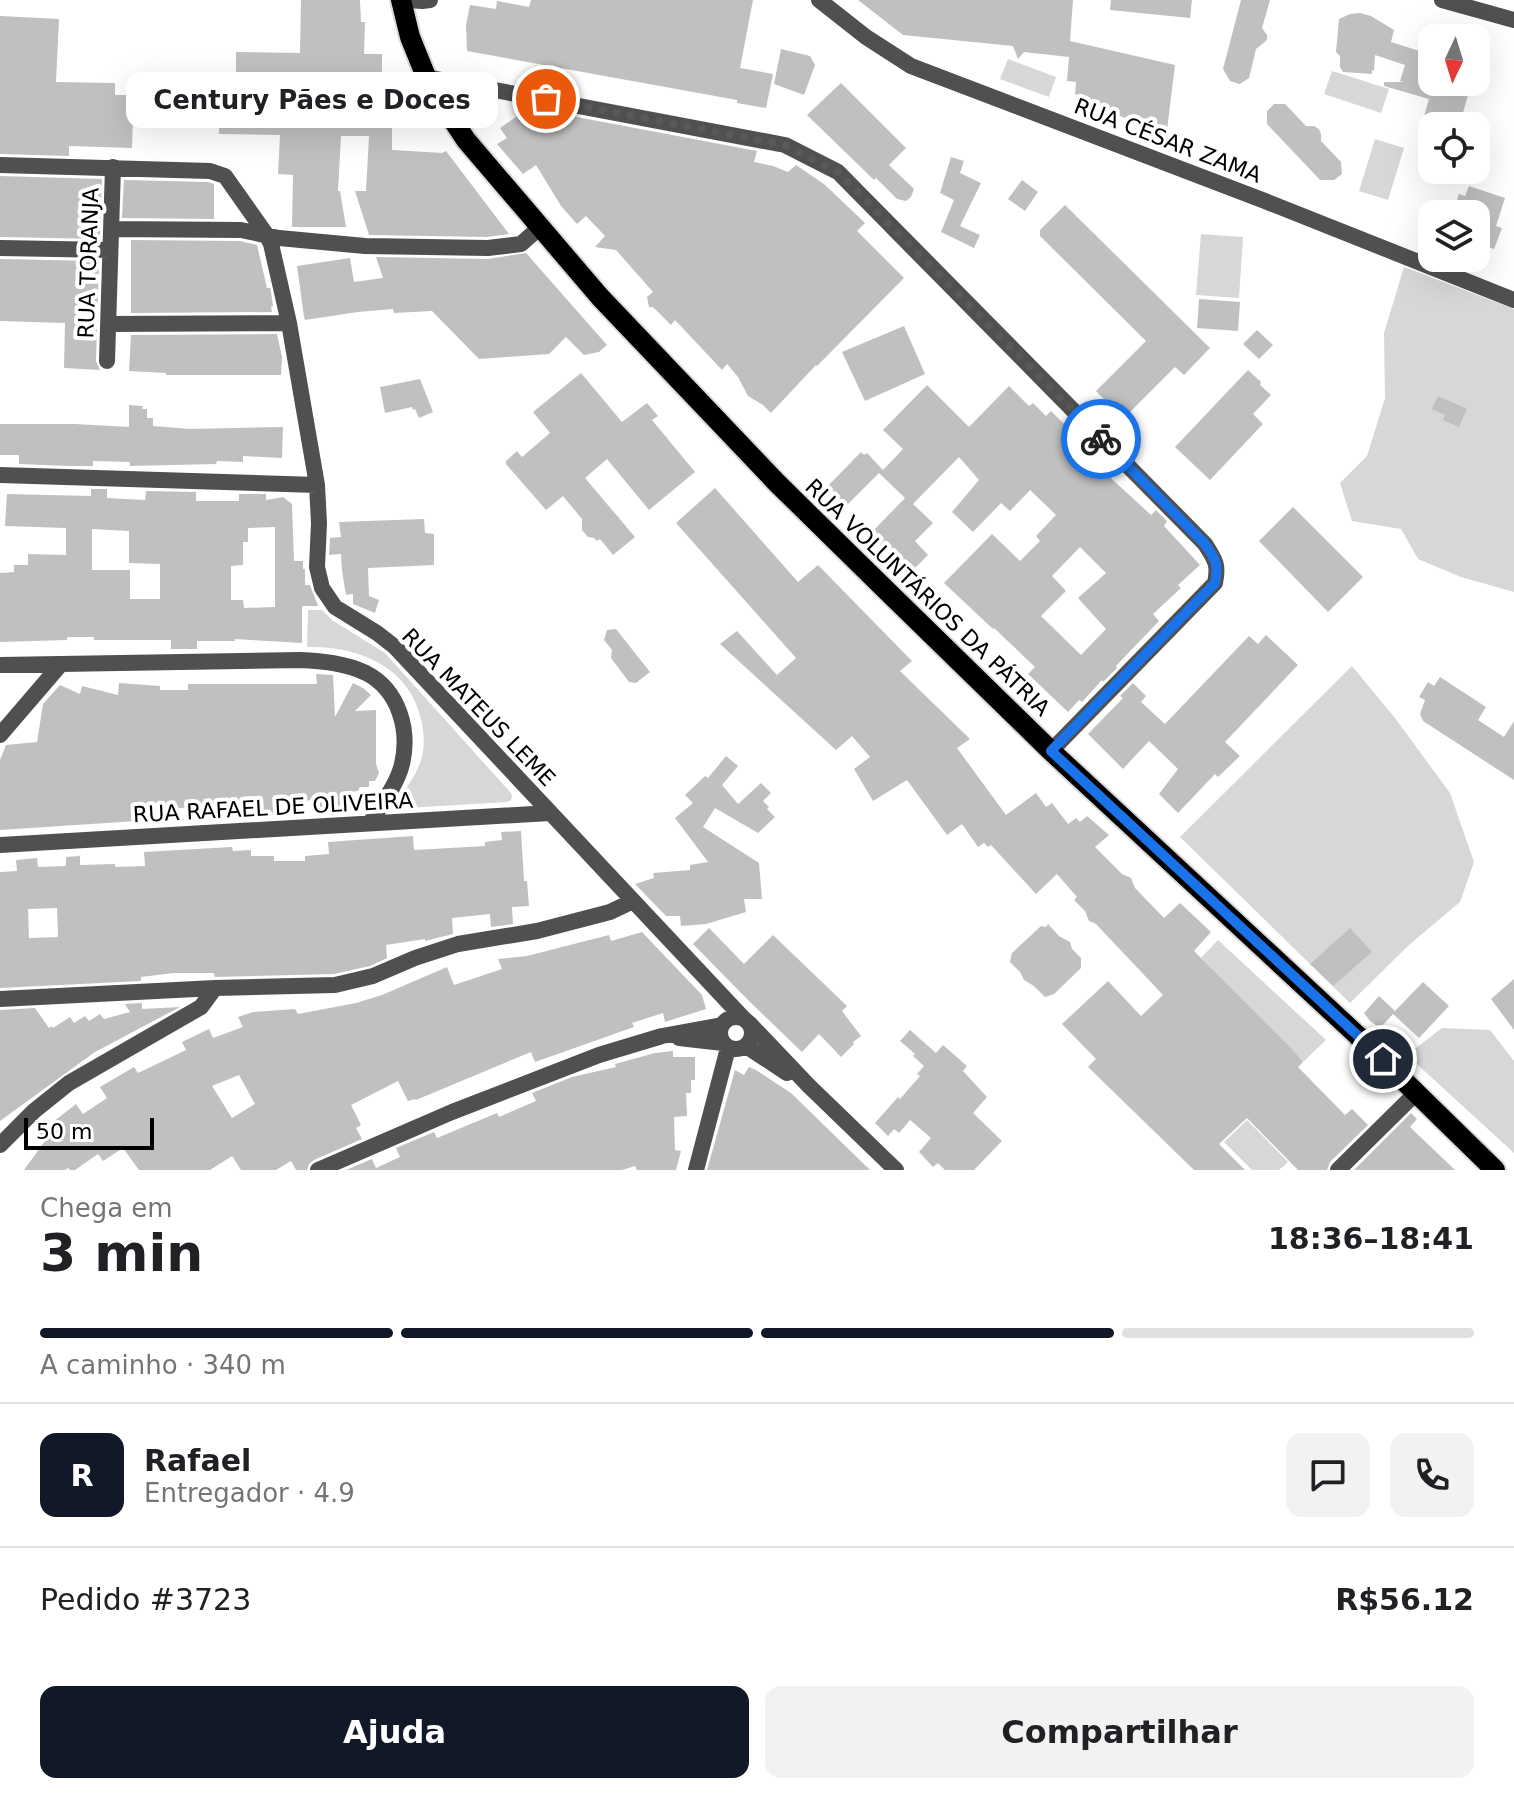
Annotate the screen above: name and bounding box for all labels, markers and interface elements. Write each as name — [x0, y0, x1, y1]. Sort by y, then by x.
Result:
north arrow — [1418, 24, 1490, 96]
map controls — [1418, 24, 1490, 272]
pin — [512, 65, 580, 133]
callout: Century Pães e Doces — [126, 71, 498, 127]
icon: bag — [524, 77, 568, 121]
text: Century Pães e Doces — [153, 85, 471, 115]
street label: RUA CÉSAR ZAMA — [1071, 93, 1265, 188]
button: locate — [1418, 112, 1490, 184]
street label: RUA TORANJA — [73, 187, 104, 339]
button: layers — [1418, 200, 1490, 272]
courier — [1061, 399, 1141, 479]
icon: bike — [1079, 417, 1123, 461]
street label: RUA VOLUNTÁRIOS DA PÁTRIA — [800, 474, 1055, 721]
street label: RUA MATEUS LEME — [397, 623, 560, 791]
street label: RUA RAFAEL DE OLIVEIRA — [132, 788, 414, 827]
pin — [1349, 1025, 1417, 1093]
icon: home — [1361, 1037, 1405, 1081]
scale bar — [24, 1114, 154, 1150]
text: 50 m — [36, 1119, 92, 1144]
text: Chega em — [40, 1193, 173, 1223]
text: 18:36–18:41 — [1268, 1221, 1474, 1256]
text: 3 min — [40, 1223, 203, 1283]
text: A caminho · 340 m — [40, 1350, 286, 1380]
button: chat — [1286, 1433, 1370, 1517]
button: phone — [1390, 1433, 1474, 1517]
text: Rafael — [144, 1443, 251, 1478]
text: R — [70, 1458, 94, 1493]
text: Entregador · 4.9 — [144, 1478, 355, 1508]
text: Pedido #3723 — [40, 1582, 251, 1617]
text: R$56.12 — [1335, 1582, 1474, 1617]
button: Ajuda — [40, 1686, 749, 1778]
button: Compartilhar — [765, 1686, 1474, 1778]

